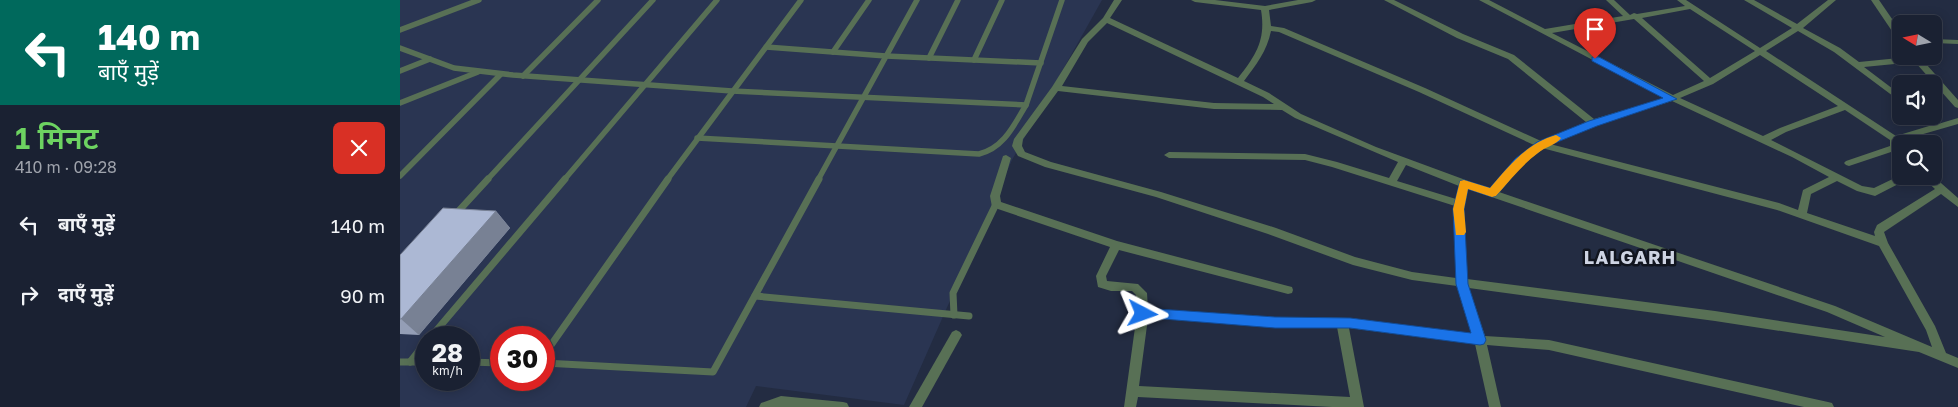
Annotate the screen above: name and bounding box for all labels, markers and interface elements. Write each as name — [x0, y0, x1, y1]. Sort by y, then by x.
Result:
pin — [1574, 8, 1616, 59]
icon: arrive — [1581, 15, 1609, 43]
north arrow — [1892, 15, 1942, 65]
map controls — [1892, 15, 1942, 185]
text: 140 m — [98, 16, 200, 58]
icon: left — [15, 20, 80, 85]
text: बाएँ मुड़ें — [98, 58, 159, 85]
button: sound — [1892, 75, 1942, 125]
text: 1 मिनट — [15, 120, 99, 156]
button: close — [333, 122, 385, 174]
button: search — [1892, 135, 1942, 185]
text: 410 m · 09:28 — [15, 157, 117, 177]
icon: left — [15, 211, 43, 239]
text: बाएँ मुड़ें — [58, 212, 115, 235]
text: 140 m — [331, 214, 385, 237]
district label: LALGARH — [1584, 246, 1676, 268]
icon: right — [15, 281, 43, 309]
text: दाएँ मुड़ें — [58, 282, 114, 305]
text: 90 m — [340, 284, 385, 307]
position arrow — [1116, 287, 1168, 339]
speed limit sign: 30 — [490, 326, 555, 391]
text: 28 — [432, 337, 463, 368]
text: km/h — [432, 363, 463, 378]

